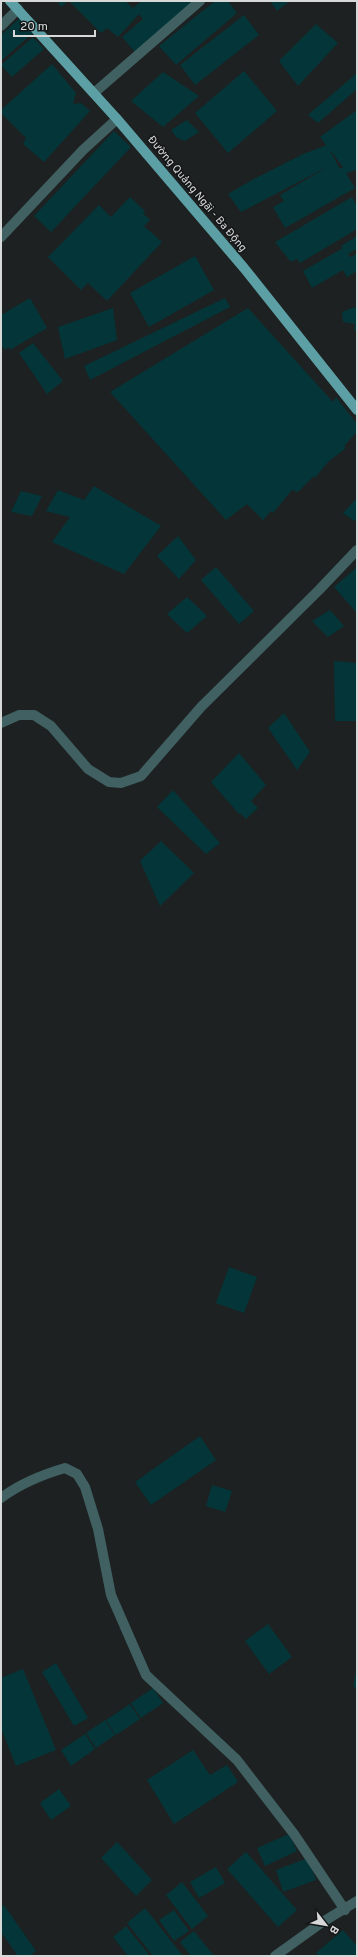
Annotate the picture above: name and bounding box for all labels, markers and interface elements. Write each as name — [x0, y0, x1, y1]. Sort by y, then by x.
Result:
scale bar — [14, 12, 95, 38]
text: 20 m — [20, 19, 48, 35]
street label: Đường Quảng Ngãi - Ba Động — [144, 133, 250, 255]
north arrow — [306, 1905, 346, 1945]
text: B — [326, 1923, 342, 1936]

